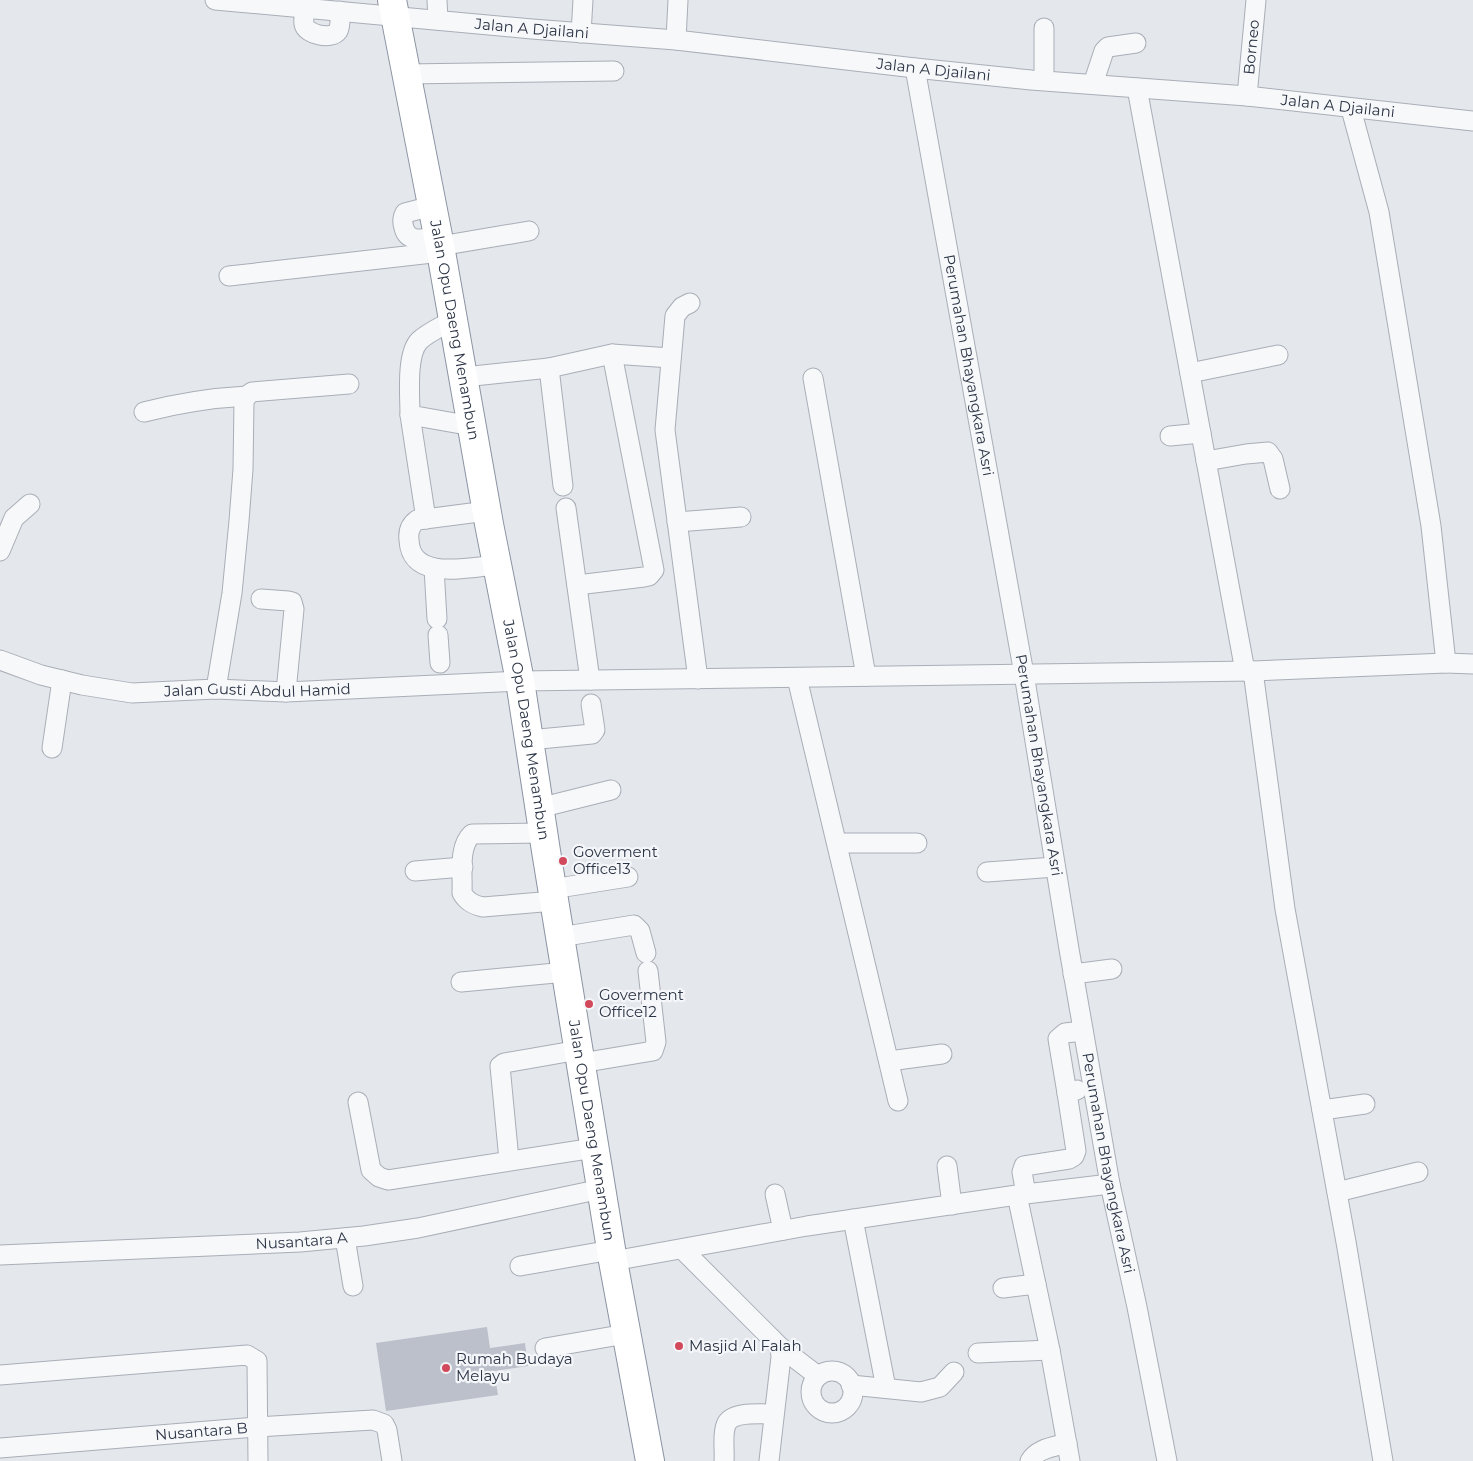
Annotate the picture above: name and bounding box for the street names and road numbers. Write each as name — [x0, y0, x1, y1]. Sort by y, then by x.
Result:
street label: Jalan A Djailani — [473, 14, 590, 42]
street label: Borneo — [1239, 19, 1263, 76]
street label: Jalan A Djailani — [875, 53, 992, 85]
street label: Jalan A Djailani — [1279, 90, 1396, 121]
street label: Jalan Opu Daeng Menambun — [426, 217, 484, 442]
street label: Perumahan Bhayangkara Asri — [940, 253, 998, 477]
street label: Jalan Opu Daeng Menambun — [499, 617, 554, 841]
street label: Perumahan Bhayangkara Asri — [1012, 653, 1067, 877]
street label: Jalan Gusti Abdul Hamid — [163, 679, 351, 701]
street label: Jalan Opu Daeng Menambun — [565, 1017, 620, 1242]
street label: Perumahan Bhayangkara Asri — [1078, 1051, 1139, 1275]
street label: Nusantara A — [255, 1228, 349, 1253]
street label: Nusantara B — [154, 1418, 248, 1444]

